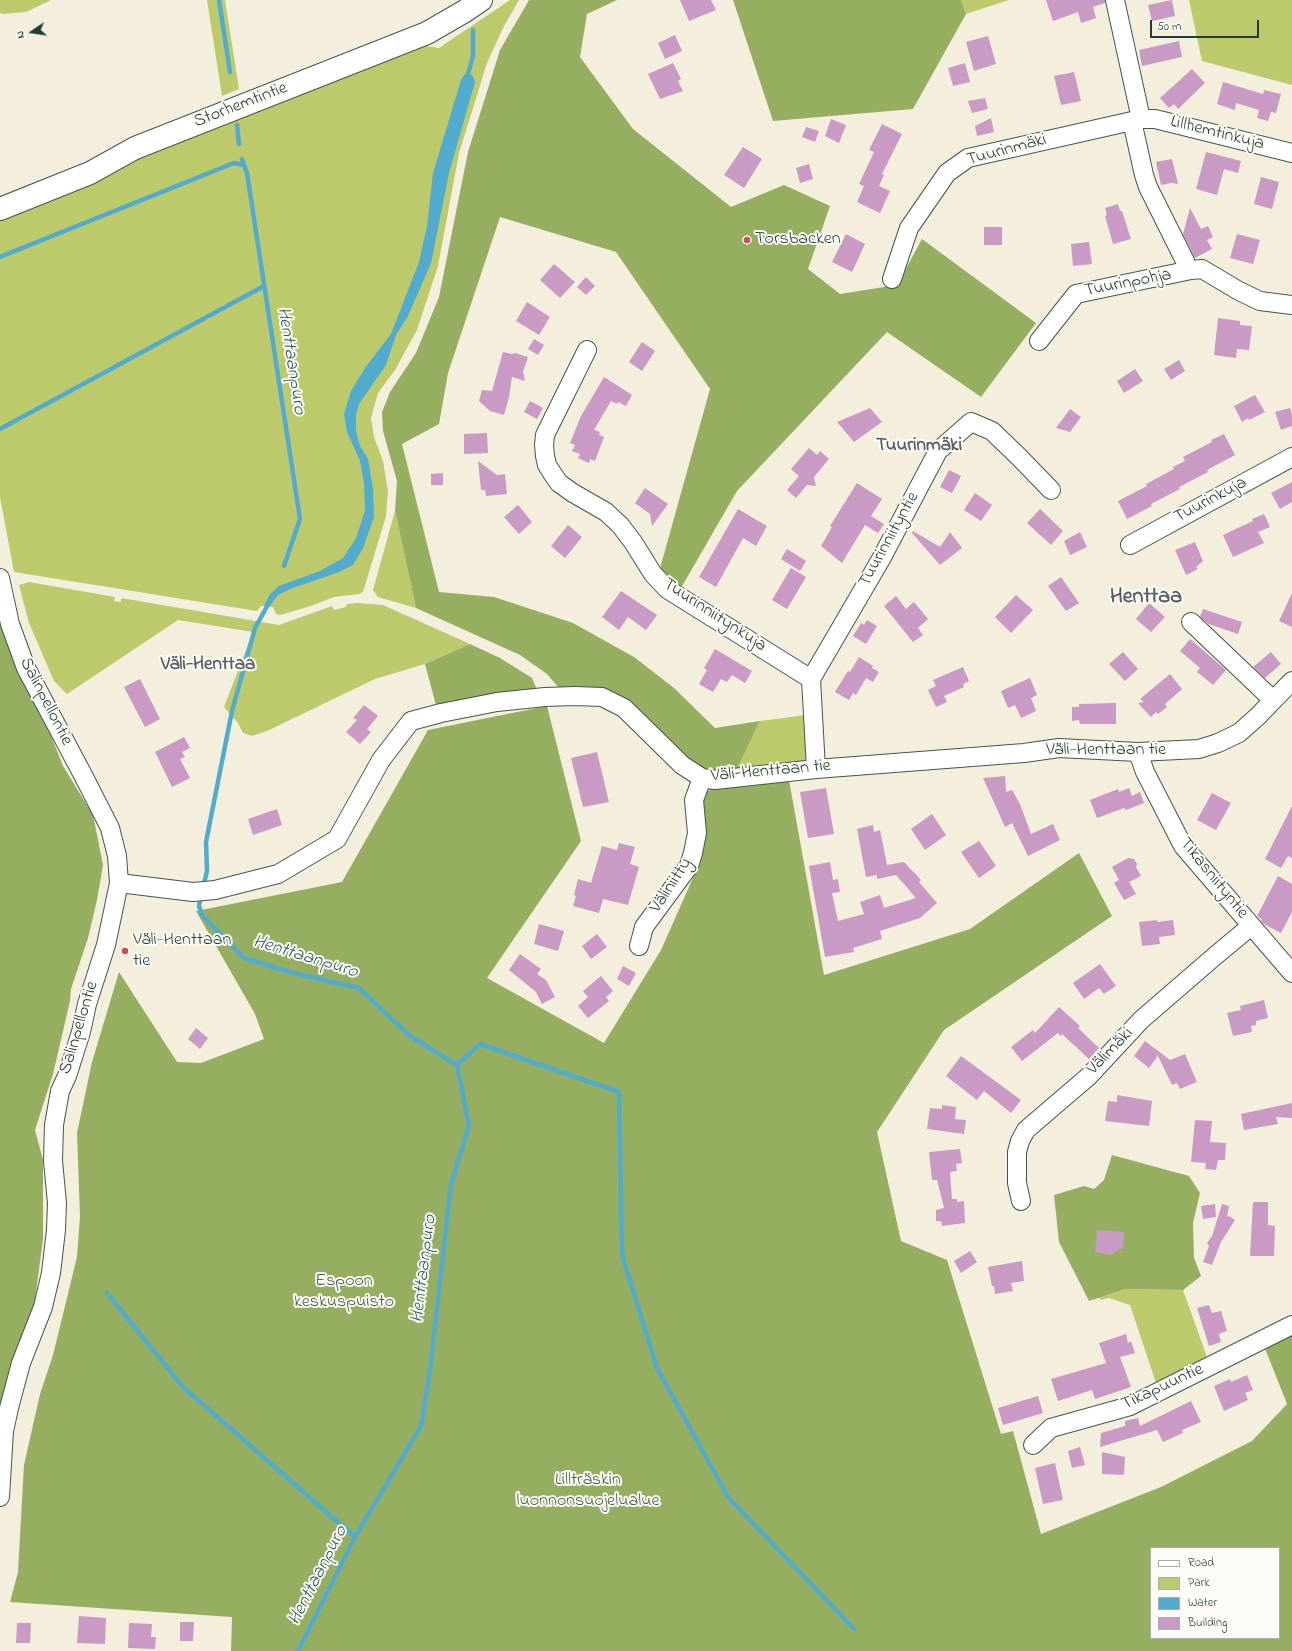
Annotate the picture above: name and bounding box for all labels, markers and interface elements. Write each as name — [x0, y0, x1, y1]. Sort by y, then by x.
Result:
north arrow — [12, 12, 52, 52]
scale bar — [1152, 12, 1261, 38]
text: 50 m — [1157, 18, 1181, 36]
text: N — [12, 29, 29, 40]
street label: Storhemtintie — [191, 78, 291, 134]
street label: Lillhemtinkuja — [1168, 112, 1266, 156]
street label: Tuurinmäki — [965, 130, 1049, 172]
place label: Torsbacken — [755, 229, 841, 251]
marker: Torsbacken — [742, 235, 752, 245]
street label: Tuurinpohja — [1083, 265, 1173, 303]
water label: Henttaanpuro — [270, 306, 310, 416]
district label: Tuurinmäki — [876, 436, 962, 458]
street label: Tuurinkuja — [1171, 473, 1251, 529]
street label: Tuurinniityntie — [855, 489, 925, 591]
street label: Tuurinniitynkuja — [658, 574, 770, 658]
district label: Henttaa — [1110, 585, 1182, 611]
street label: Salinpellontie — [14, 654, 76, 750]
district label: Väli-Henttaa — [161, 655, 255, 677]
street label: Väli-Henttaan tie — [1046, 740, 1166, 762]
street label: Väli-Henttaan tie — [710, 756, 832, 788]
street label: Tikasniityntie — [1174, 834, 1252, 924]
street label: Väliniitty — [646, 854, 698, 918]
place label: Väli-Henttaan tie — [133, 930, 231, 972]
water label: Henttaanpuro — [250, 931, 360, 985]
marker: Väli-Henttaan tie — [120, 946, 130, 956]
street label: Salinpellontie — [56, 979, 104, 1077]
street label: Välimäki — [1083, 1024, 1139, 1080]
water label: Henttaanpuro — [407, 1214, 443, 1324]
park label: Espoon keskuspuisto — [294, 1271, 394, 1314]
street label: Tikapuuntie — [1119, 1360, 1207, 1416]
park label: Lillträskin luonnonsuojelualue — [517, 1470, 659, 1512]
water label: Henttaanpuro — [284, 1522, 354, 1630]
legend — [1150, 1547, 1280, 1639]
text: Road — [1188, 1554, 1214, 1572]
text: Park — [1188, 1574, 1210, 1592]
text: Water — [1188, 1594, 1217, 1612]
text: Building — [1188, 1614, 1227, 1632]

